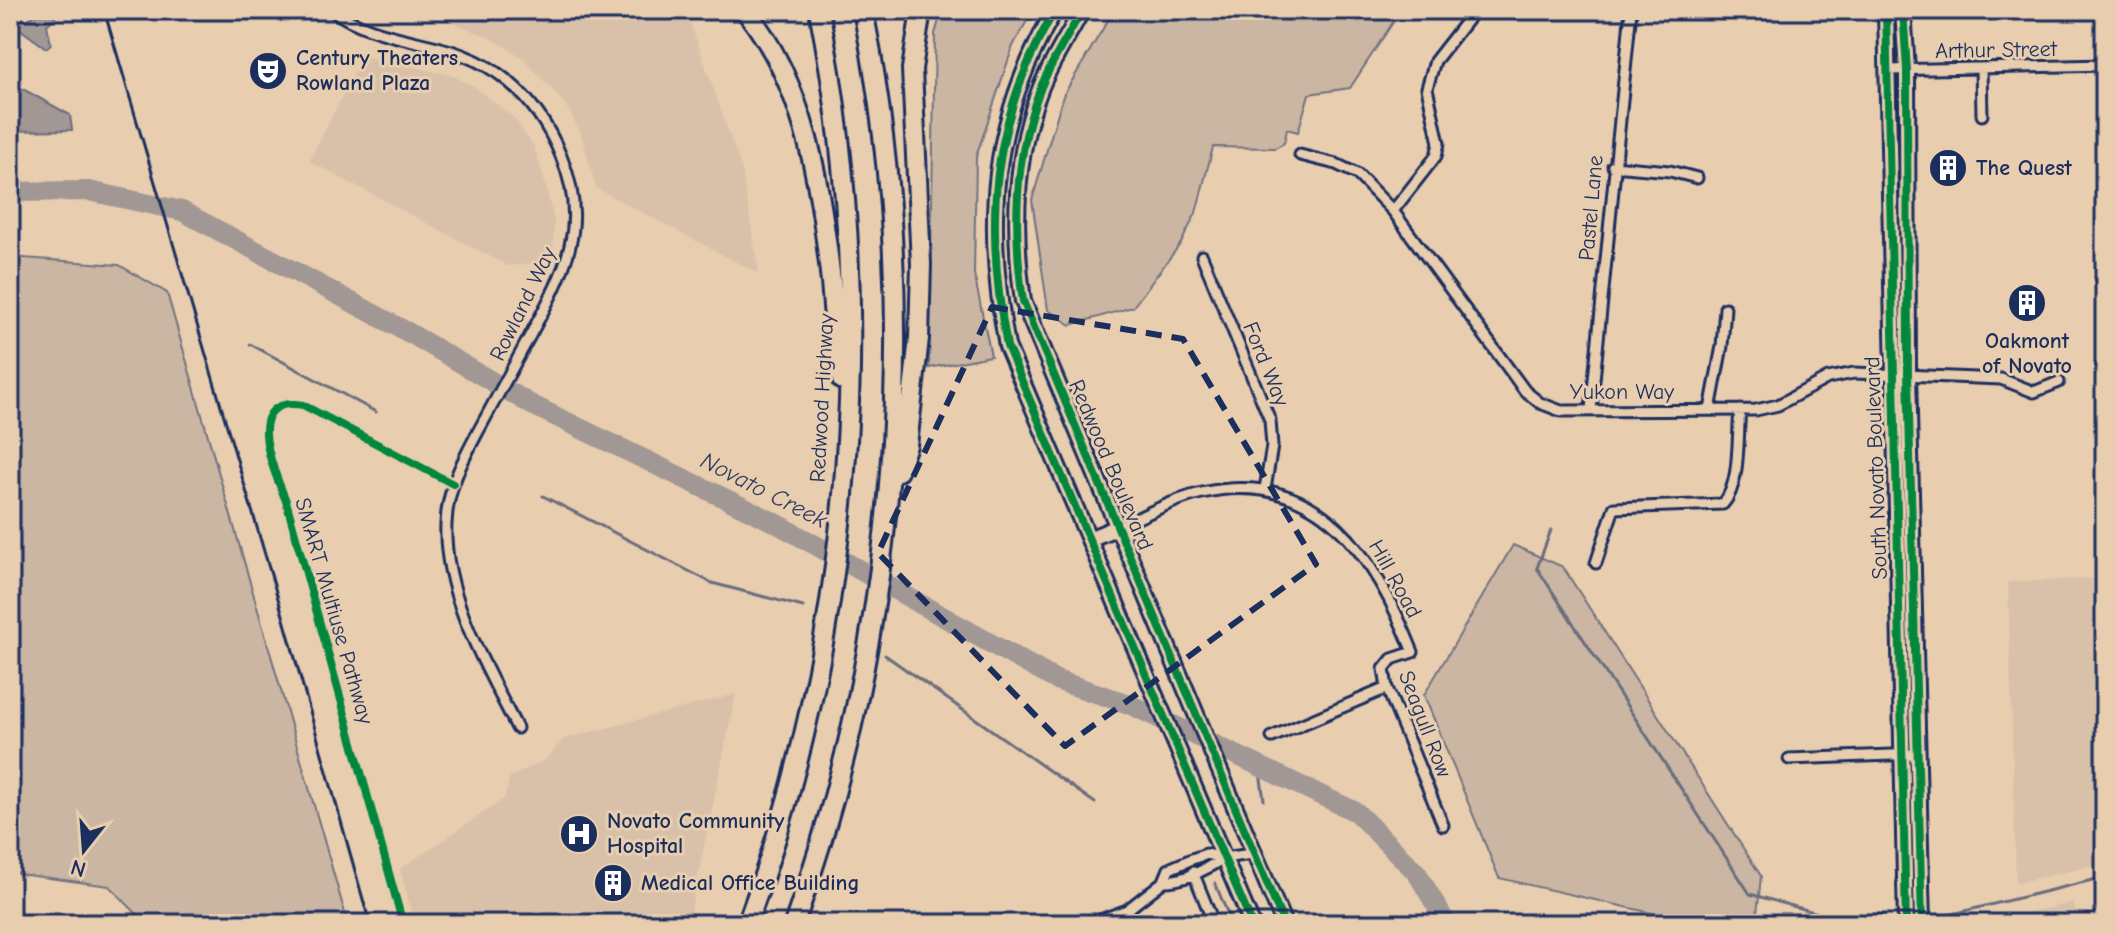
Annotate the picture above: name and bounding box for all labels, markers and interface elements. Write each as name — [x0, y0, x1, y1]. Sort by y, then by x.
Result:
street label: Arthur Street — [1935, 36, 2058, 64]
place label: Century Theaters Rowland Plaza — [296, 45, 458, 96]
theatre icon: Century Theaters Rowland Plaza — [247, 50, 289, 92]
building icon: The Quest — [1927, 147, 1969, 189]
street label: Pastel Lane — [1573, 154, 1609, 262]
place label: The Quest — [1976, 155, 2073, 181]
street label: Rowland Way — [484, 243, 562, 365]
building icon: Oakmont of Novato — [2006, 282, 2048, 324]
street label: Redwood Highway — [805, 313, 839, 483]
street label: Ford Way — [1237, 318, 1295, 410]
place label: Oakmont of Novato — [1982, 328, 2072, 379]
street label: South Novato Boulevard — [1859, 356, 1893, 580]
street label: Redwood Boulevard — [1063, 376, 1159, 554]
street label: Yukon Way — [1570, 379, 1674, 405]
water label: Novato Creek — [696, 446, 832, 534]
street label: SMART Multiuse Pathway — [289, 495, 379, 727]
street label: Hill Road — [1363, 535, 1427, 623]
street label: Seagull Row — [1393, 667, 1457, 781]
place label: Novato Community Hospital — [607, 808, 785, 859]
north arrow — [44, 810, 124, 890]
hospital icon: Novato Community Hospital — [558, 813, 600, 855]
text: N — [68, 854, 89, 883]
building icon: Medical Office Building — [592, 862, 634, 904]
place label: Medical Office Building — [641, 870, 860, 896]

